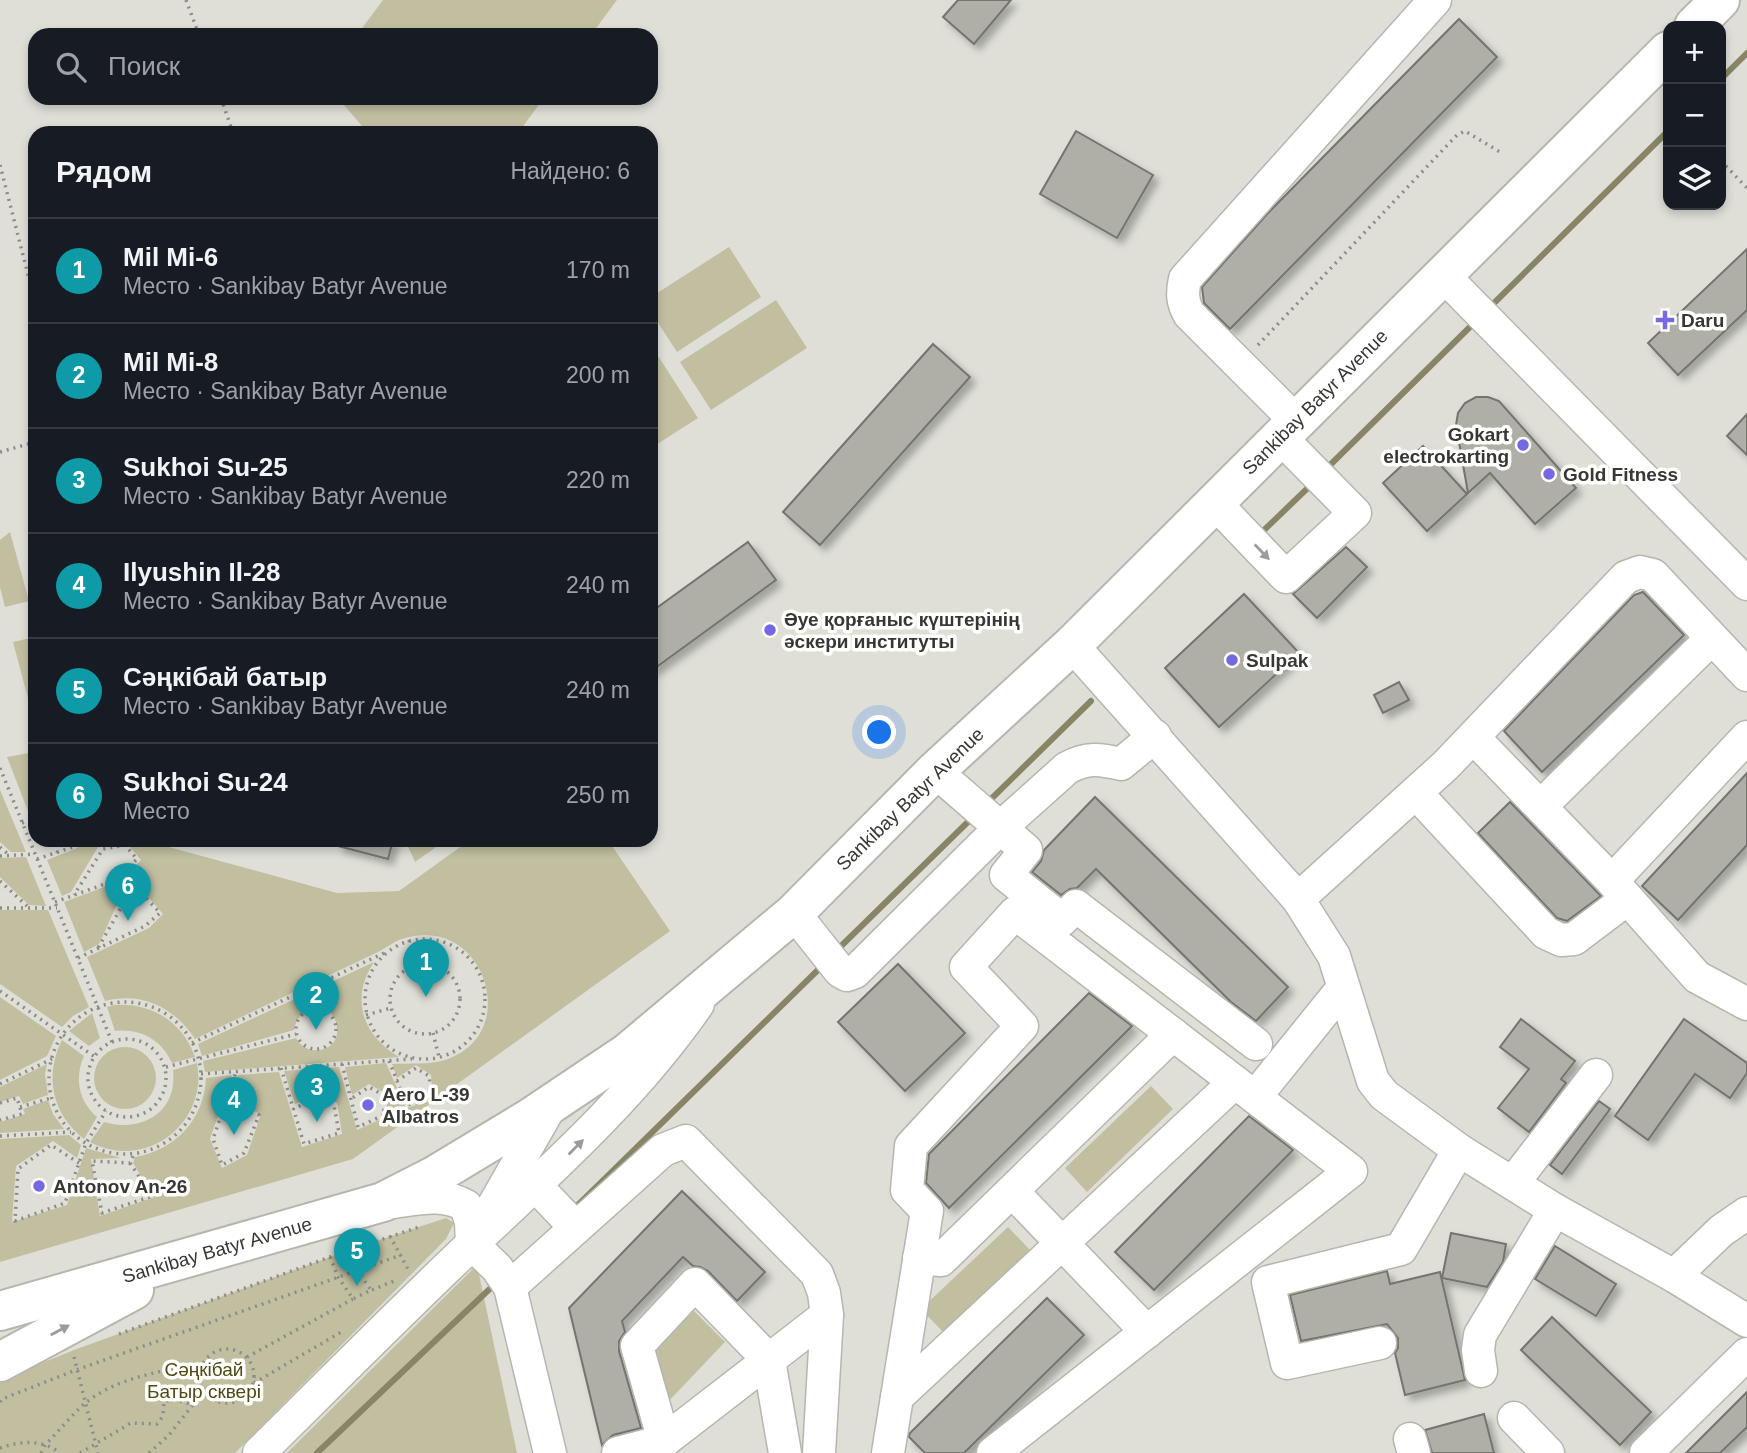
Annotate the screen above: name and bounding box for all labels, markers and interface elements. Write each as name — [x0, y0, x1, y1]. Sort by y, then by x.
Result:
map controls — [1663, 21, 1726, 210]
button: + — [1663, 21, 1726, 84]
search box — [28, 28, 658, 105]
icon: search — [52, 48, 90, 86]
text: Поиск — [108, 51, 180, 81]
button: − — [1663, 84, 1726, 147]
button: layers — [1663, 147, 1726, 210]
text: Рядом — [56, 155, 152, 188]
text: Найдено: 6 — [510, 158, 630, 184]
text: Mil Mi-6 — [123, 242, 218, 272]
text: 1 — [73, 257, 85, 283]
text: 170 m — [566, 257, 630, 283]
text: Место · Sankibay Batyr Avenue — [123, 273, 448, 299]
marker: Daru — [1655, 310, 1675, 330]
place label: Daru — [1681, 310, 1724, 331]
street label: Sankibay Batyr Avenue — [1238, 325, 1392, 479]
text: Mil Mi-8 — [123, 347, 218, 377]
text: 2 — [73, 362, 85, 388]
text: 200 m — [566, 362, 630, 388]
text: Место · Sankibay Batyr Avenue — [123, 378, 448, 404]
place label: Gokart electrokarting — [1383, 424, 1510, 467]
marker: Gokart electrokarting — [1515, 437, 1531, 453]
text: Sukhoi Su-25 — [123, 452, 288, 482]
place label: Gold Fitness — [1563, 464, 1678, 485]
marker: Gold Fitness — [1541, 466, 1557, 482]
text: 3 — [73, 467, 85, 493]
text: 220 m — [566, 467, 630, 493]
text: Место · Sankibay Batyr Avenue — [123, 483, 448, 509]
one-way arrow — [1254, 544, 1271, 561]
text: Ilyushin Il-28 — [123, 557, 281, 587]
text: 4 — [73, 572, 85, 598]
text: 240 m — [566, 572, 630, 598]
text: Место · Sankibay Batyr Avenue — [123, 588, 448, 614]
place label: Әуе қорғаныс күштерінің әскери институты — [784, 609, 1020, 652]
marker: Әуе қорғаныс күштерінің әскери институты — [762, 622, 778, 638]
place label: Sulpak — [1246, 650, 1309, 671]
marker: Sulpak — [1224, 652, 1240, 668]
text: Сәңкібай батыр — [123, 662, 327, 692]
text: 5 — [73, 677, 85, 703]
text: 240 m — [566, 677, 630, 703]
text: Место · Sankibay Batyr Avenue — [123, 693, 448, 719]
your location — [862, 715, 896, 749]
street label: Sankibay Batyr Avenue — [832, 723, 988, 875]
text: Sukhoi Su-24 — [123, 767, 288, 797]
text: 6 — [73, 782, 85, 808]
text: 250 m — [566, 782, 630, 808]
text: Место — [123, 798, 190, 824]
pin: 6 — [105, 863, 151, 921]
pin: 1 — [403, 939, 449, 997]
pin: 2 — [293, 972, 339, 1030]
pin: 3 — [294, 1064, 340, 1122]
pin: 4 — [211, 1077, 257, 1135]
place label: Aero L-39 Albatros — [382, 1084, 470, 1127]
marker: Aero L-39 Albatros — [360, 1097, 376, 1113]
one-way arrow — [567, 1140, 584, 1156]
place label: Antonov An-26 — [53, 1176, 187, 1197]
marker: Antonov An-26 — [31, 1178, 47, 1194]
street label: Sankibay Batyr Avenue — [120, 1213, 314, 1287]
pin: 5 — [334, 1228, 380, 1286]
one-way arrow — [50, 1324, 70, 1335]
park label: Сәңкібай Батыр сквері — [147, 1359, 261, 1402]

